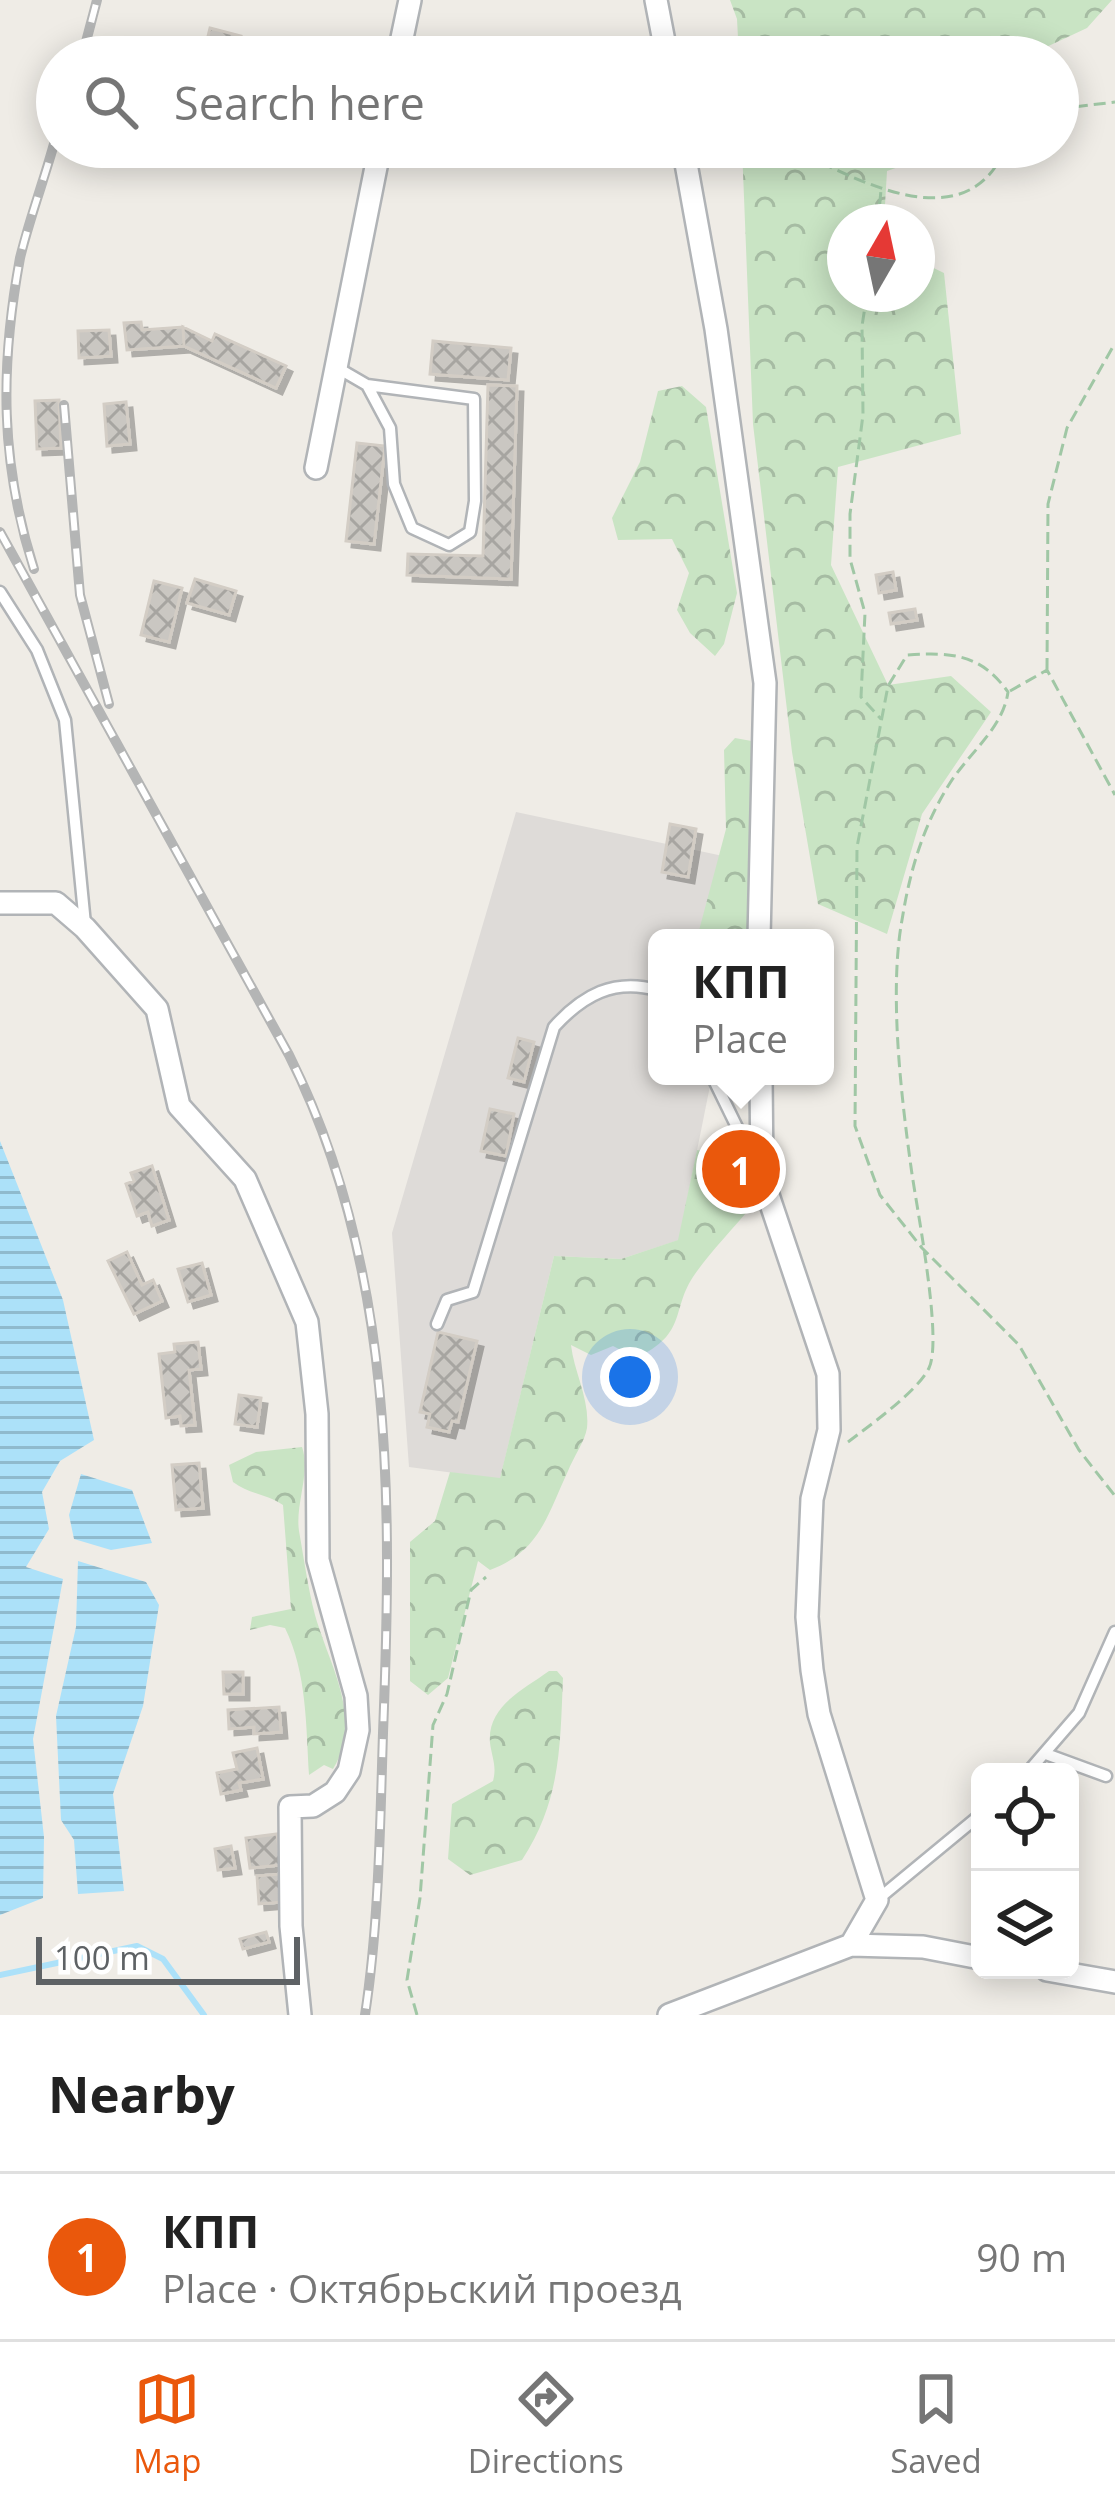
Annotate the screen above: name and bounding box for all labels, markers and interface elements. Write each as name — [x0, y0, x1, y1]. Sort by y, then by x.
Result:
search box — [36, 36, 1079, 168]
icon: search — [78, 69, 144, 135]
text: Search here — [174, 72, 425, 133]
north arrow — [827, 204, 935, 312]
popup — [648, 929, 834, 1085]
text: КПП — [692, 950, 790, 1011]
text: Place — [692, 1011, 788, 1064]
pin: 1 — [702, 1124, 780, 1214]
your location — [600, 1347, 660, 1407]
map controls — [971, 1763, 1079, 1979]
button: locate — [971, 1763, 1079, 1871]
button: layers — [971, 1871, 1079, 1979]
scale bar — [36, 1931, 300, 1984]
text: 100 m — [54, 1935, 150, 1980]
text: Nearby — [48, 2058, 235, 2128]
text: КПП — [162, 2200, 259, 2261]
text: 1 — [76, 2230, 98, 2283]
text: 90 m — [976, 2230, 1067, 2283]
text: Place · Октябрьский проезд — [162, 2261, 682, 2314]
tab: Map — [133, 2366, 201, 2483]
tab: Directions — [468, 2366, 624, 2483]
tab: Saved — [890, 2366, 982, 2483]

